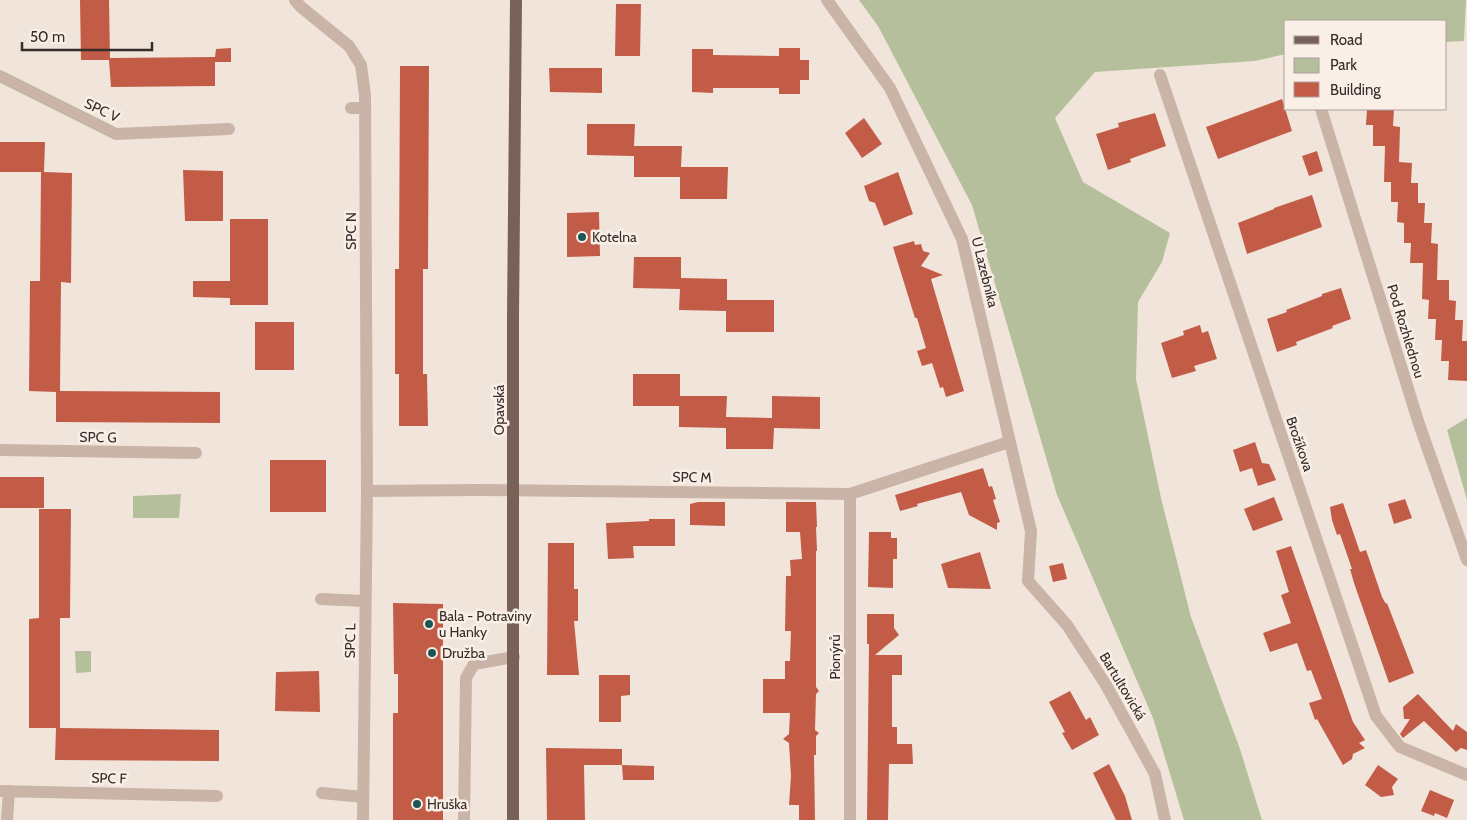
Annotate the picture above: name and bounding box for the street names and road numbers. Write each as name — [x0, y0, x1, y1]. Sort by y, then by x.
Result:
street label: SPC V — [82, 94, 123, 126]
street label: SPC N — [342, 212, 360, 250]
street label: U Lazebníka — [968, 235, 1003, 309]
street label: Pod Rozhlednou — [1383, 282, 1429, 380]
street label: Opavská — [490, 384, 508, 435]
street label: Brožíkova — [1282, 414, 1318, 474]
street label: SPC G — [79, 428, 117, 446]
street label: SPC M — [672, 468, 712, 486]
street label: SPC L — [341, 623, 359, 659]
street label: Pionýrů — [826, 634, 844, 680]
street label: Bartultovická — [1096, 649, 1150, 724]
street label: SPC F — [91, 768, 128, 788]

